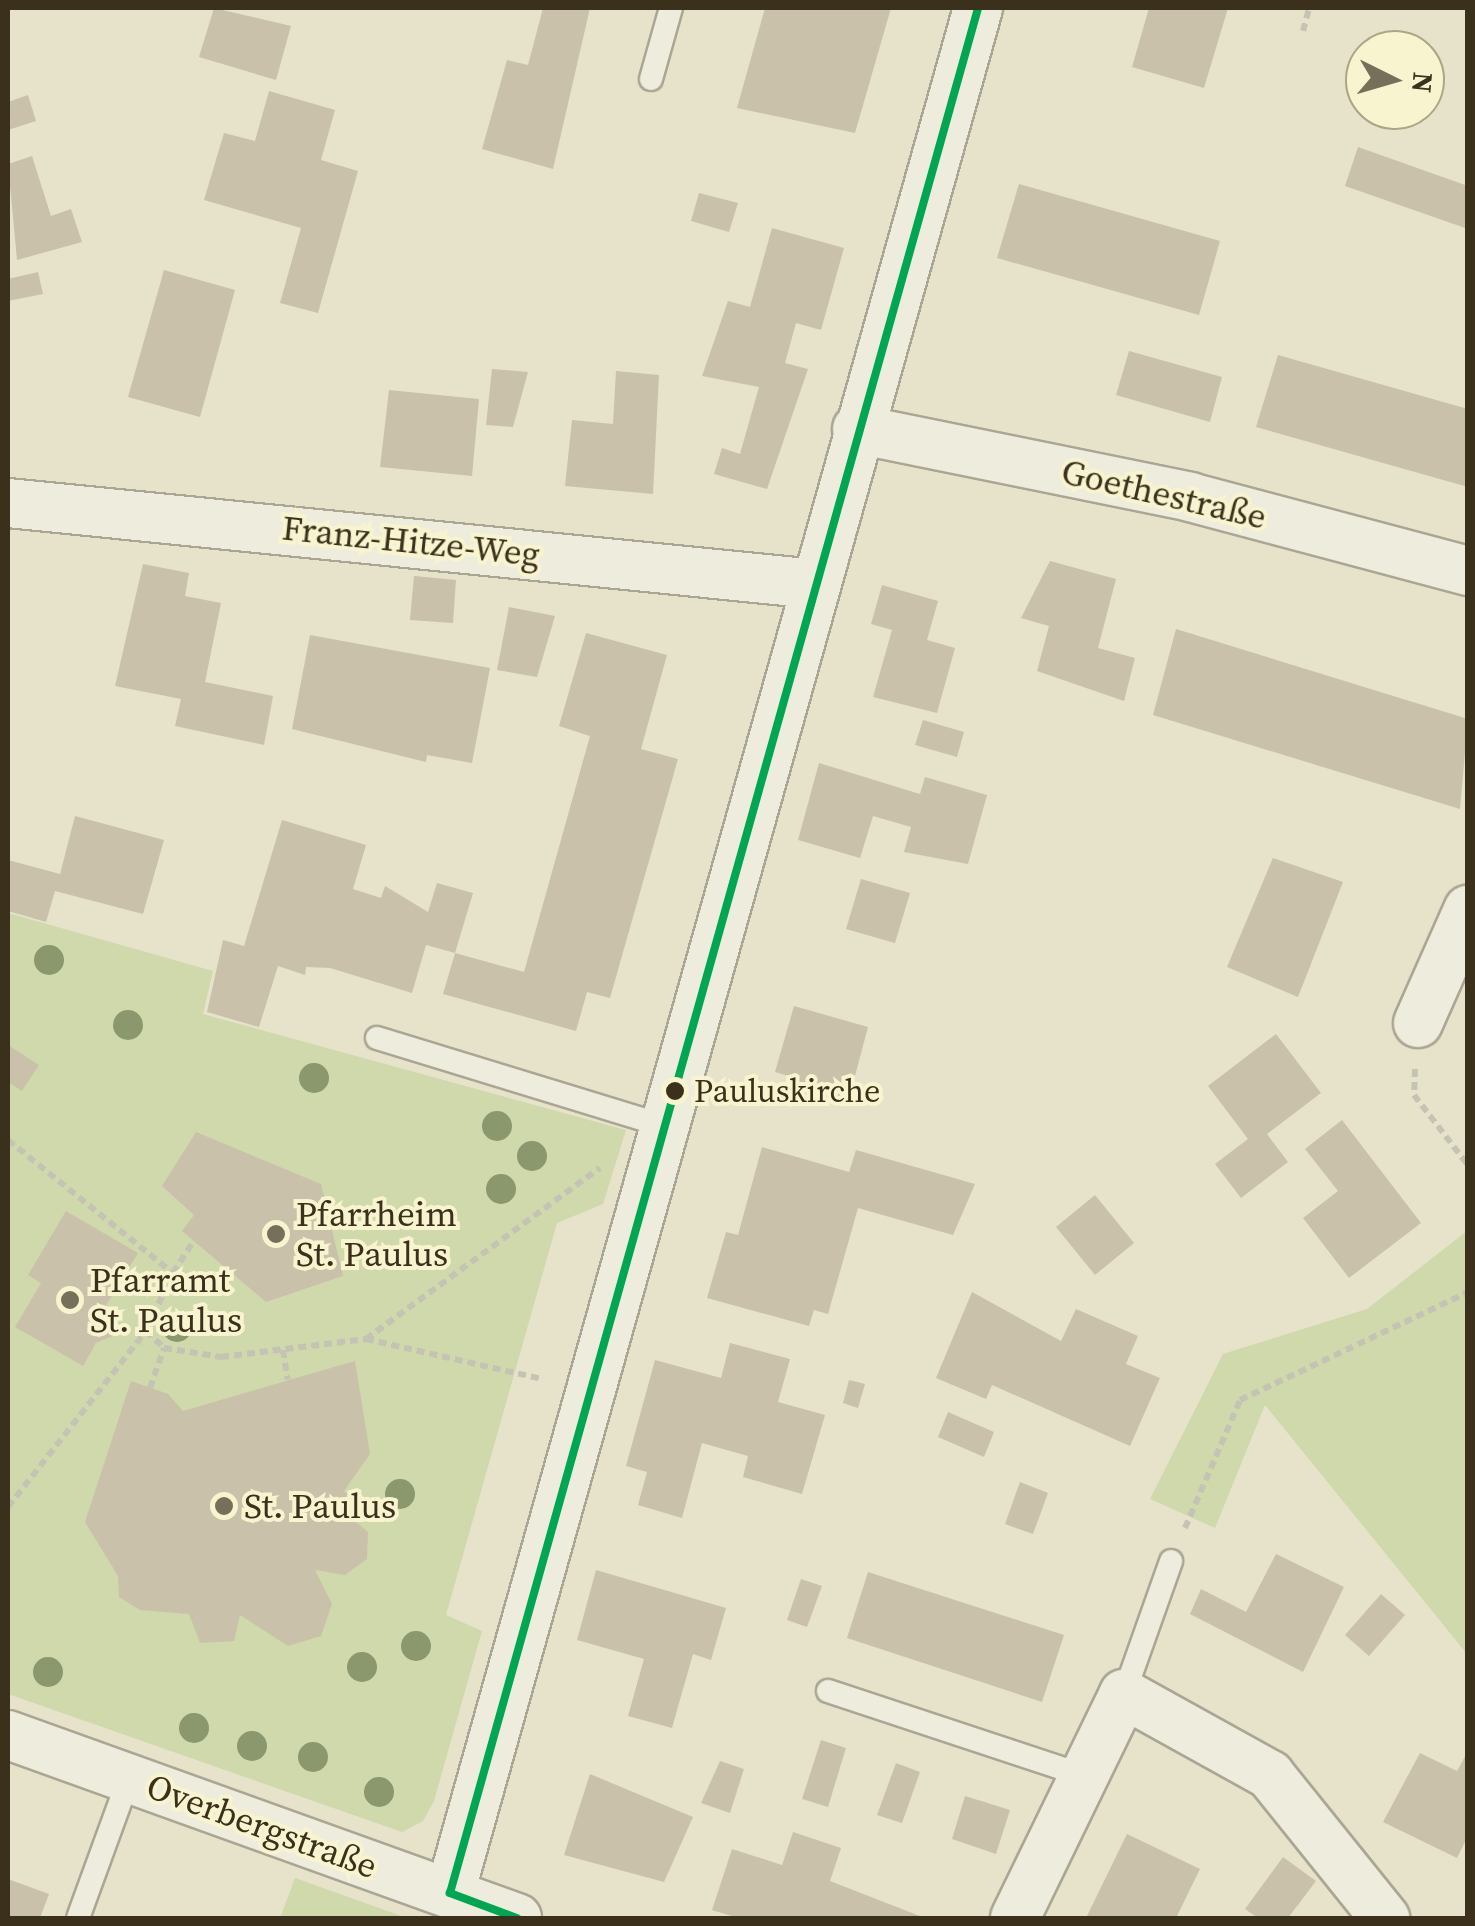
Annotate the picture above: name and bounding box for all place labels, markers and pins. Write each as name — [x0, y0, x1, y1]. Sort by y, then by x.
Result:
place label: Pauluskirche — [694, 1072, 880, 1110]
marker: Pauluskirche — [665, 1081, 685, 1101]
place label: Pfarrheim St. Paulus — [296, 1193, 457, 1275]
marker: Pfarrheim St. Paulus — [265, 1223, 287, 1245]
place label: Pfarramt St. Paulus — [90, 1259, 242, 1341]
marker: Pfarramt St. Paulus — [59, 1289, 81, 1311]
place label: St. Paulus — [244, 1485, 396, 1527]
marker: St. Paulus — [213, 1495, 235, 1517]

